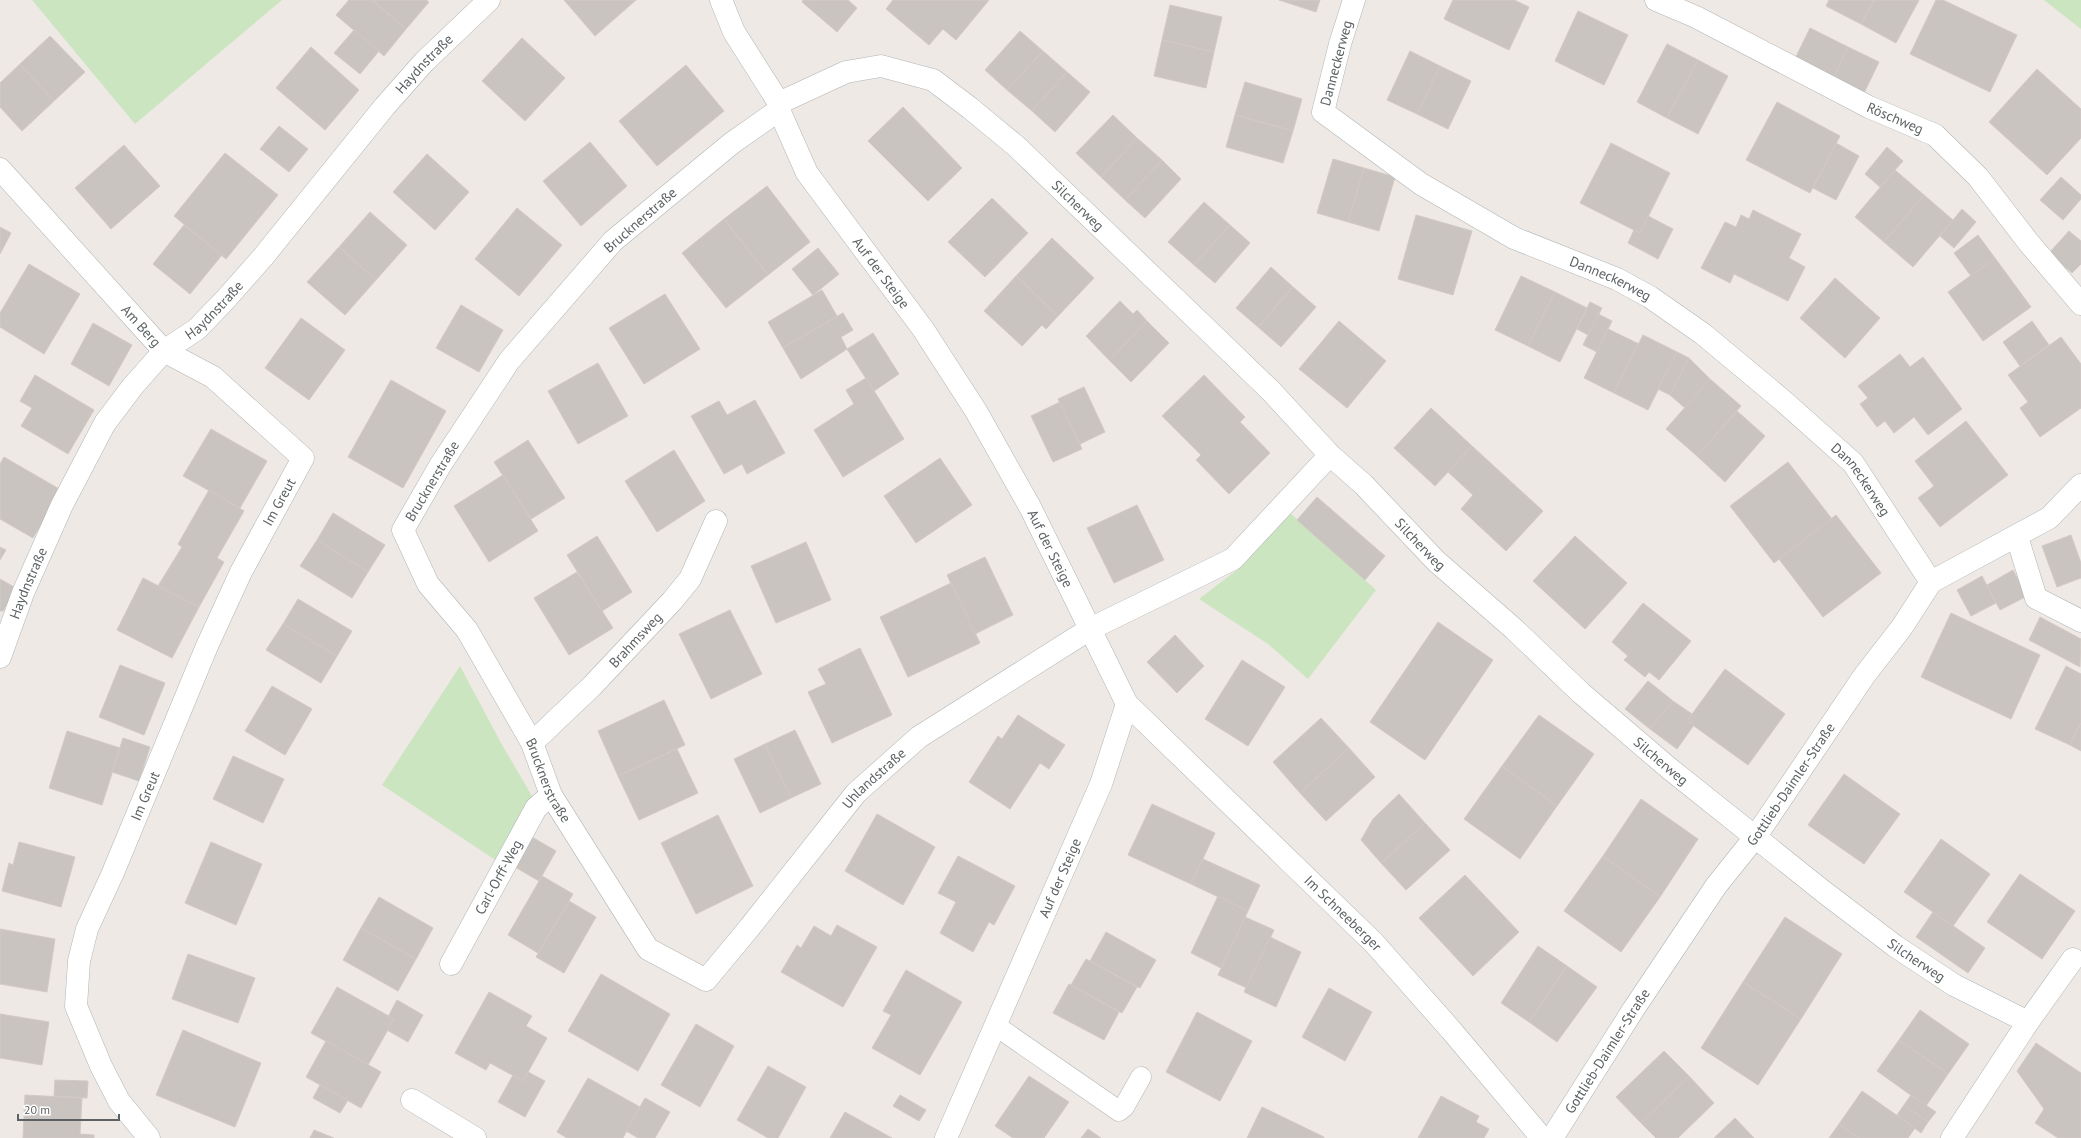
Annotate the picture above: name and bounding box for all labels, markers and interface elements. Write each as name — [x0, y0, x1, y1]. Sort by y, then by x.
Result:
street label: Danneckerweg — [1316, 18, 1356, 108]
street label: Haydnstraße — [391, 30, 457, 97]
street label: Röschweg — [1864, 98, 1926, 138]
street label: Silcherweg — [1048, 176, 1108, 235]
street label: Brucknerstraße — [600, 183, 680, 257]
street label: Auf der Steige — [849, 234, 914, 312]
street label: Danneckerweg — [1567, 252, 1654, 305]
street label: Haydnstraße — [181, 277, 247, 343]
street label: Am Berg — [118, 301, 165, 351]
street label: Brucknerstraße — [401, 437, 463, 525]
street label: Danneckerweg — [1827, 439, 1894, 519]
street label: Im Greut — [259, 475, 300, 529]
street label: Auf der Steige — [1024, 507, 1077, 591]
street label: Silcherweg — [1391, 514, 1449, 574]
street label: Haydnstraße — [5, 545, 51, 621]
street label: Brahmsweg — [605, 608, 666, 671]
street label: Gottlieb-Daimler-Straße — [1743, 719, 1839, 850]
street label: Silcherweg — [1630, 733, 1692, 789]
street label: Brucknerstraße — [522, 735, 575, 826]
street label: Uhlandstraße — [838, 744, 909, 812]
street label: Im Greut — [127, 768, 164, 823]
street label: Auf der Steige — [1035, 835, 1085, 920]
street label: Carl-Orff-Weg — [471, 837, 526, 918]
street label: Im Schneeberger — [1300, 871, 1386, 955]
street label: Silcherweg — [1884, 934, 1949, 986]
street label: Gottlieb-Daimler-Straße — [1561, 985, 1654, 1117]
scale bar — [18, 1096, 119, 1122]
text: 20 m — [24, 1102, 50, 1117]

